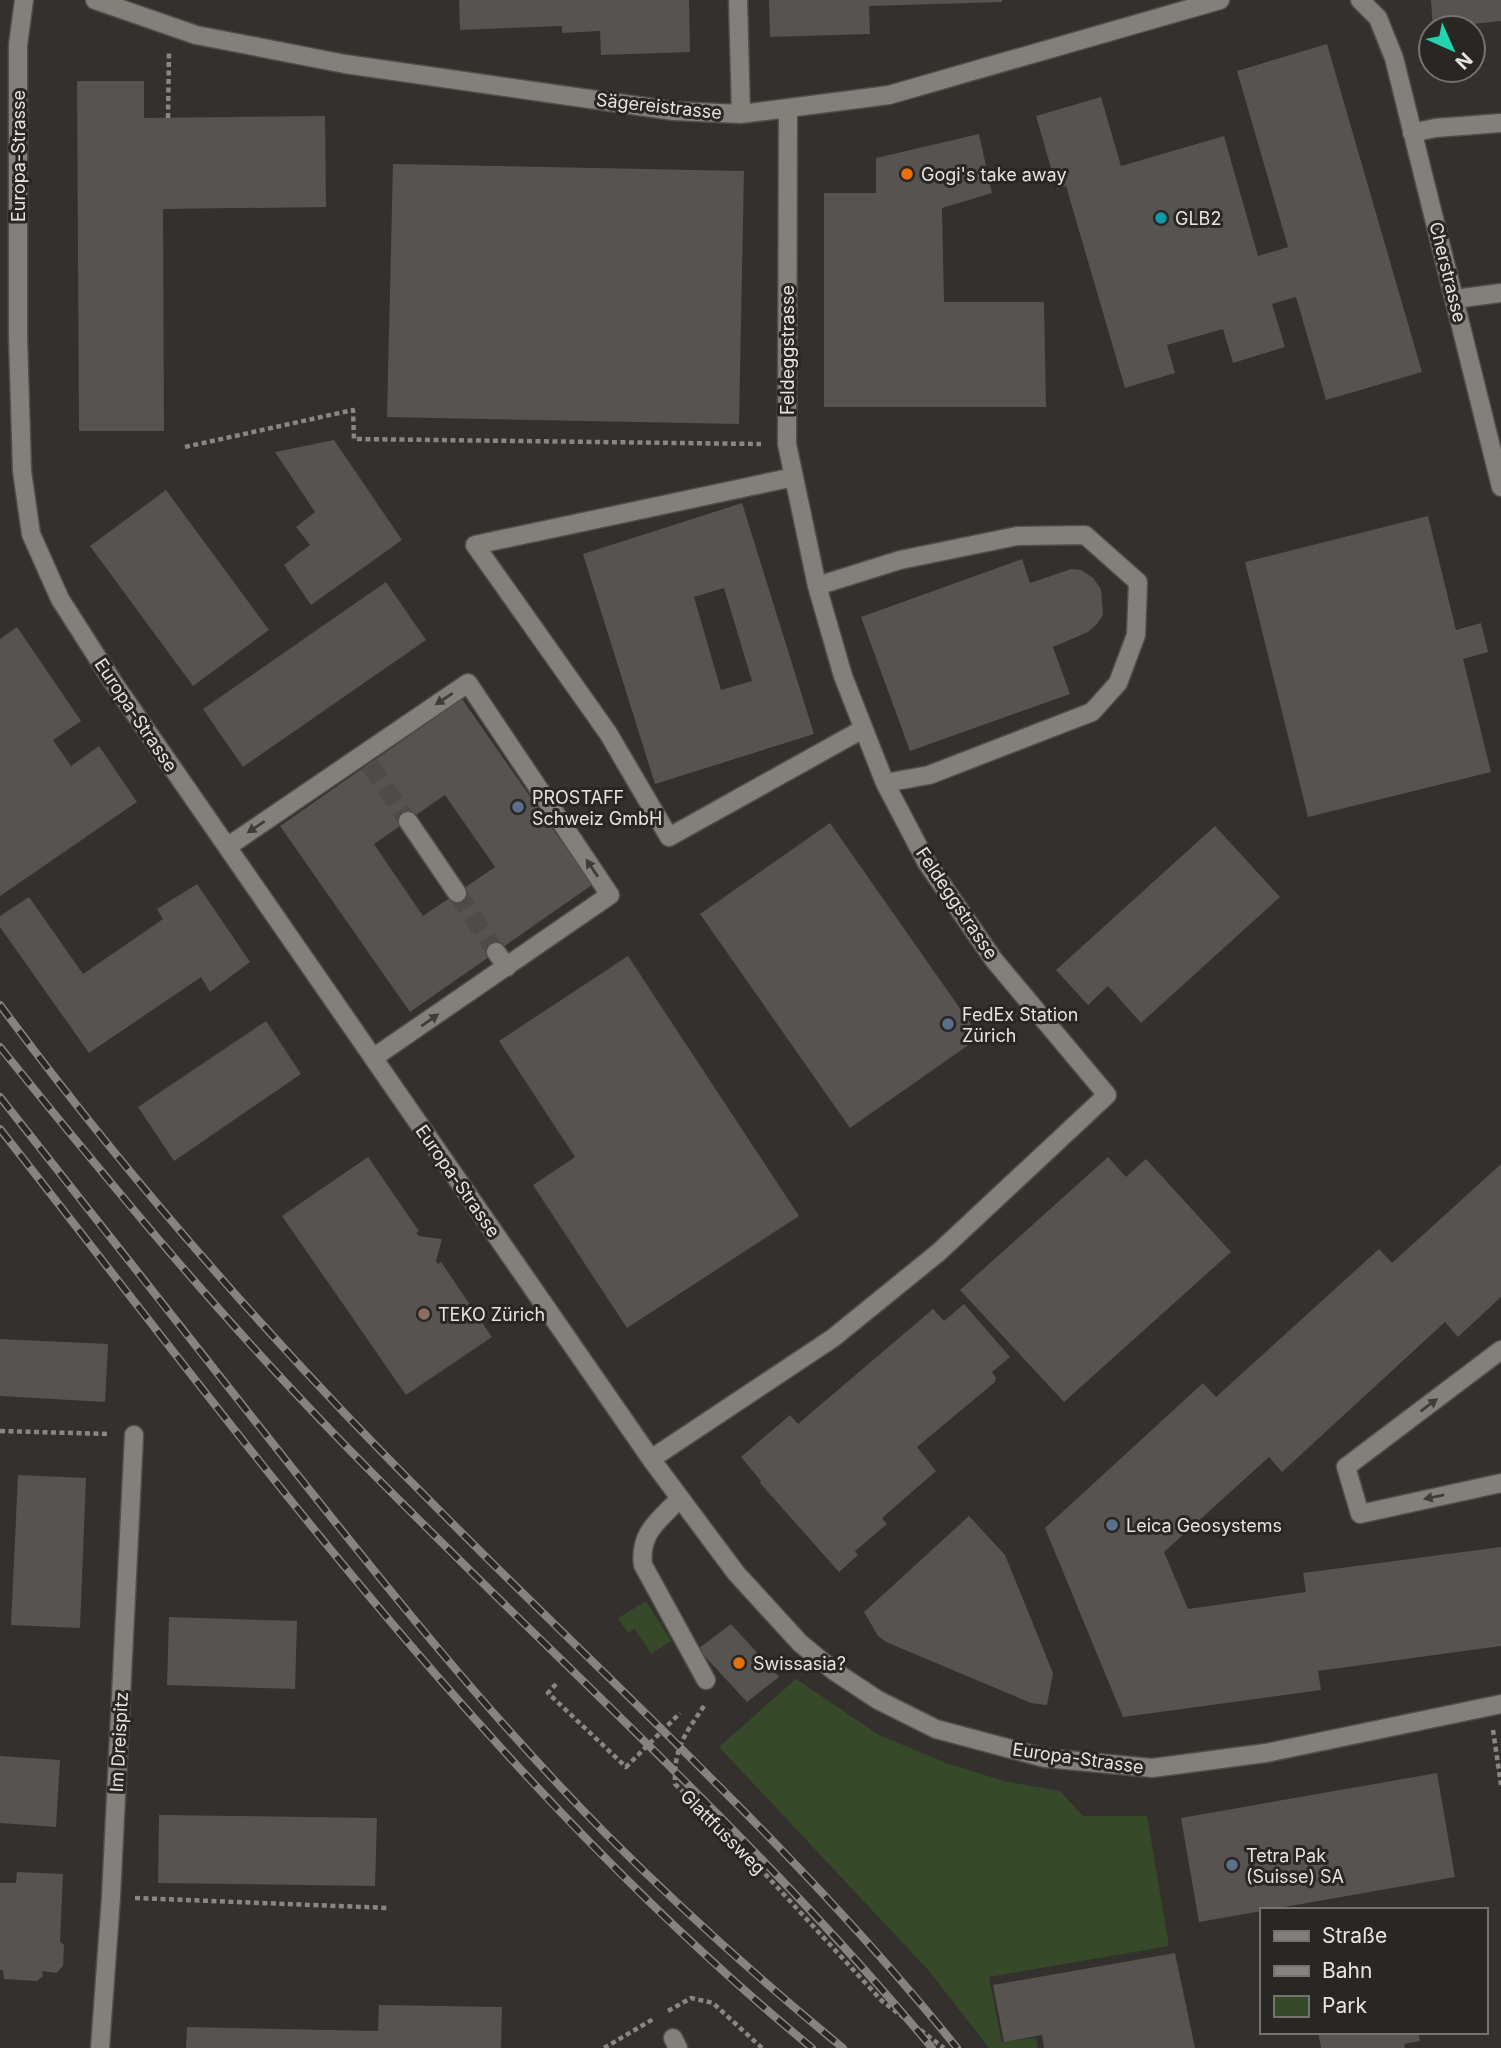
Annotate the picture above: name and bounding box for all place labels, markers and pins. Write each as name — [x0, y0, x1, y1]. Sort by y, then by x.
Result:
place label: Gogi's take away — [921, 164, 1067, 185]
marker: Gogi's take away — [899, 166, 915, 182]
place label: GLB2 — [1175, 208, 1221, 229]
marker: GLB2 — [1153, 210, 1169, 226]
place label: PROSTAFF Schweiz GmbH — [532, 787, 662, 829]
marker: PROSTAFF Schweiz GmbH — [510, 799, 526, 815]
place label: FedEx Station Zürich — [962, 1004, 1078, 1046]
marker: FedEx Station Zürich — [940, 1016, 956, 1032]
place label: TEKO Zürich — [438, 1304, 545, 1325]
marker: TEKO Zürich — [416, 1306, 432, 1322]
place label: Leica Geosystems — [1126, 1515, 1282, 1536]
marker: Leica Geosystems — [1104, 1517, 1120, 1533]
place label: Swissasia? — [753, 1653, 846, 1674]
marker: Swissasia? — [731, 1655, 747, 1671]
place label: Tetra Pak (Suisse) SA — [1246, 1845, 1344, 1887]
marker: Tetra Pak (Suisse) SA — [1224, 1857, 1240, 1873]

